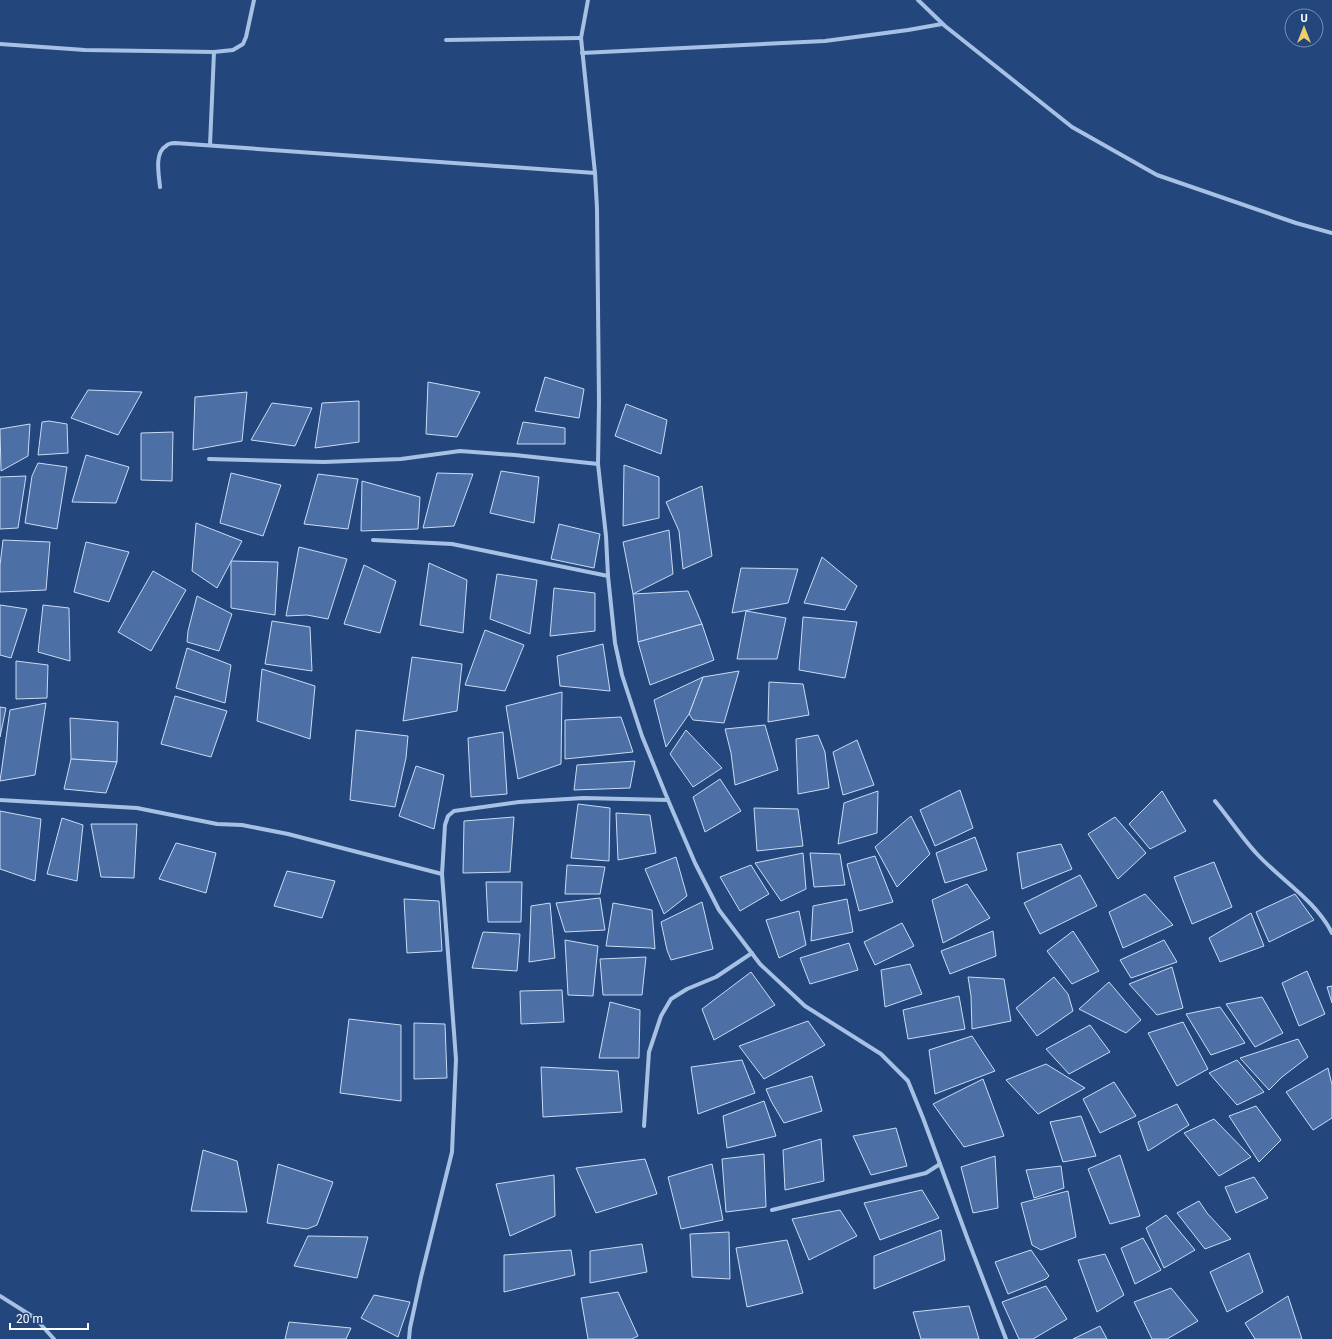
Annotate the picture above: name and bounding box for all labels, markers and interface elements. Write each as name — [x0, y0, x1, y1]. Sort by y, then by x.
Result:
north arrow — [1284, 8, 1324, 48]
text: U — [1300, 12, 1308, 25]
scale bar — [10, 1305, 88, 1331]
text: 20 m — [16, 1312, 43, 1326]

